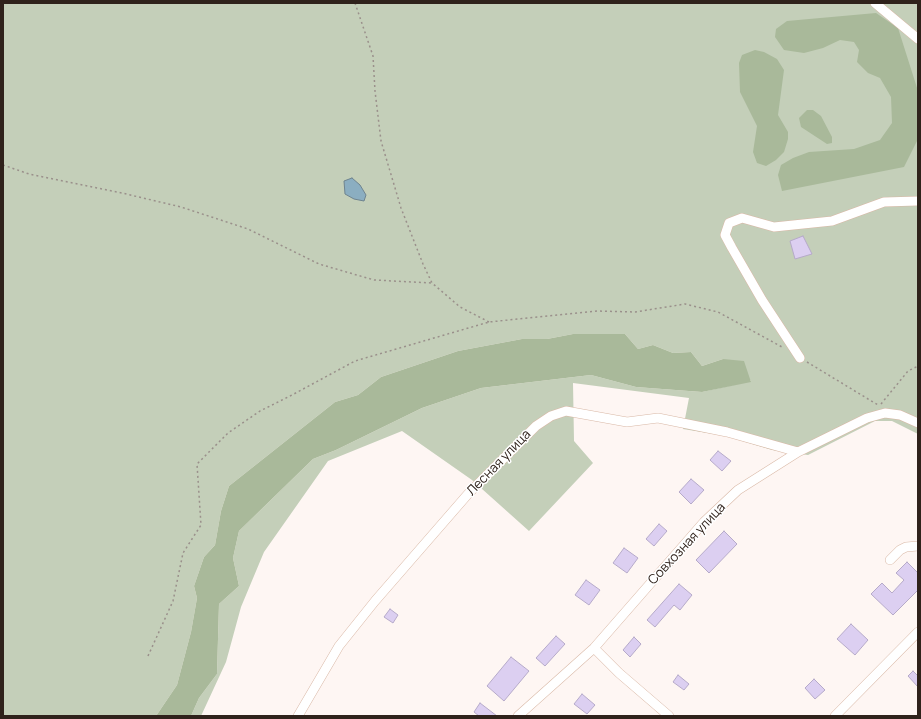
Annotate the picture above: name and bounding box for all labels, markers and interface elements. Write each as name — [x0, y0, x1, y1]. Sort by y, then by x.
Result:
street label: Лесная улица — [464, 427, 534, 499]
street label: Совхозная улица — [645, 500, 729, 588]

